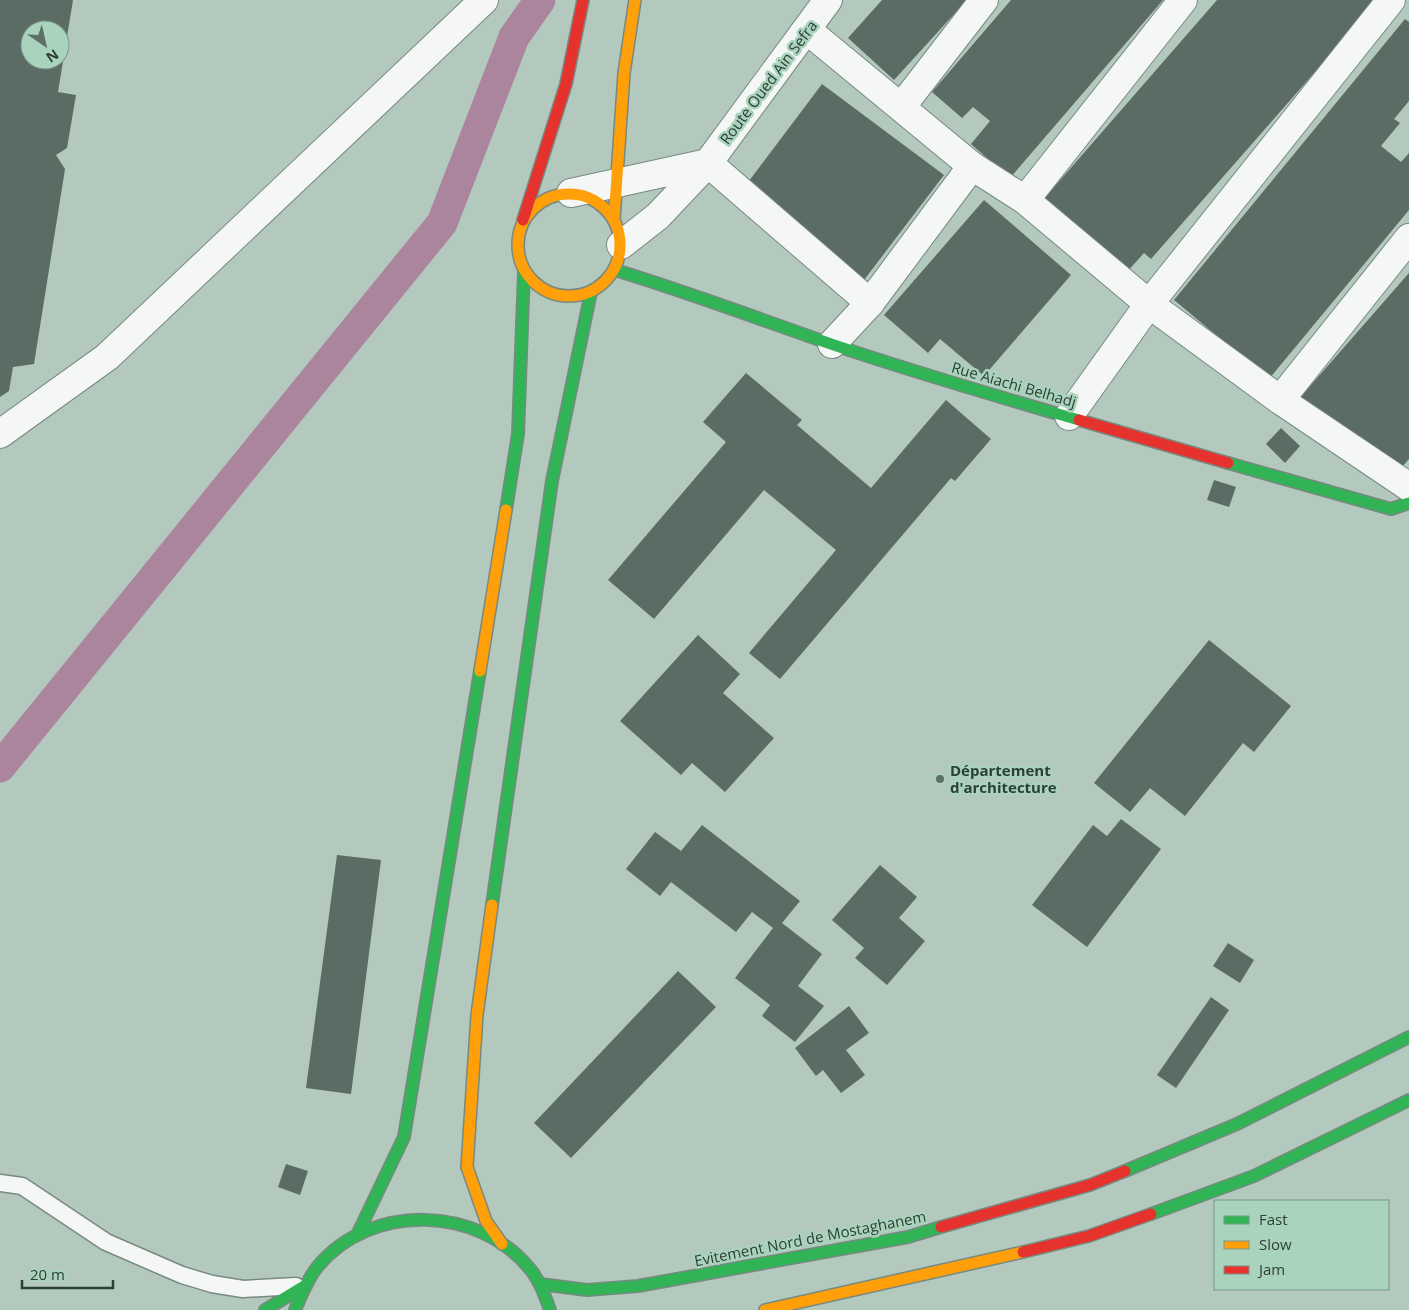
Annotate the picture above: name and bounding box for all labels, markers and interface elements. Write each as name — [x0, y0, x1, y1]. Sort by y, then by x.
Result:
street label: Route Oued Ain Sefra — [715, 16, 821, 148]
north arrow — [20, 20, 70, 70]
text: N — [43, 45, 63, 67]
street label: Rue Aiachi Belhadj — [949, 357, 1079, 411]
place label: Département d'architecture — [950, 760, 1057, 797]
marker: Département d'architecture — [934, 773, 946, 785]
legend — [1214, 1200, 1389, 1290]
street label: Evitement Nord de Mostaghanem — [692, 1206, 928, 1270]
text: Fast — [1259, 1209, 1288, 1229]
text: Slow — [1259, 1234, 1292, 1254]
scale bar — [22, 1258, 114, 1290]
text: Jam — [1257, 1259, 1285, 1279]
text: 20 m — [30, 1264, 65, 1284]

